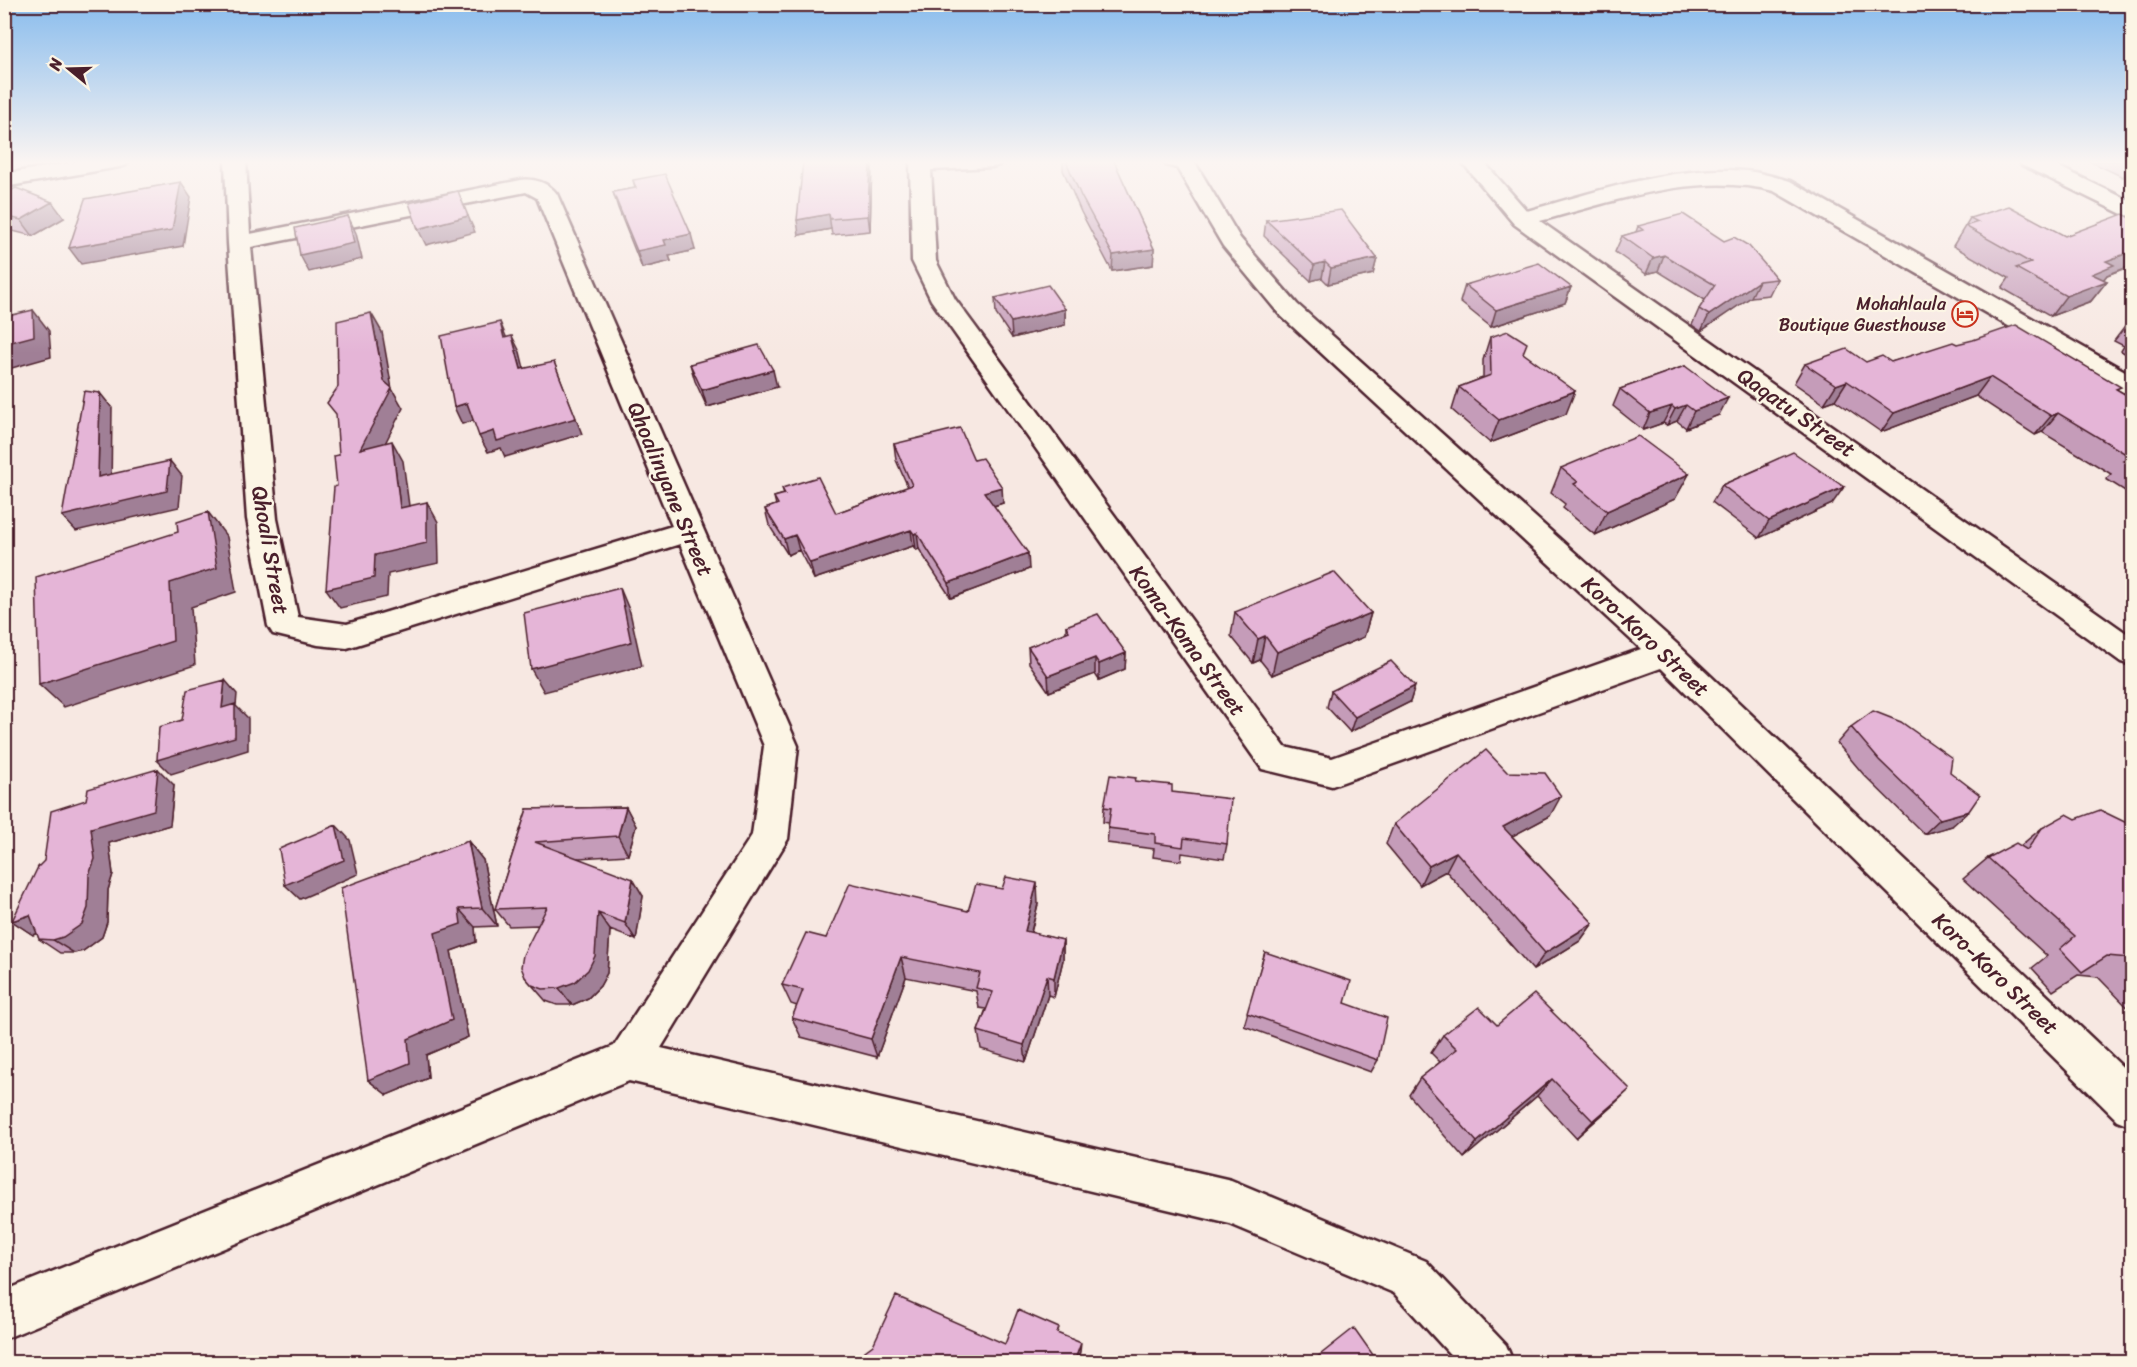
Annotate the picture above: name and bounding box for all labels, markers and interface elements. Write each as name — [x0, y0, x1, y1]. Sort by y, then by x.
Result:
north arrow — [39, 39, 99, 99]
text: N — [39, 53, 71, 75]
place label: Mohahlaula Boutique Guesthouse — [1779, 288, 1947, 341]
hotel icon: Mohahlaula Boutique Guesthouse — [1950, 299, 1980, 329]
street label: Qaqatu Street — [1729, 357, 1865, 468]
street label: Qhoalinyane Street — [616, 396, 725, 583]
street label: Qhoali Street — [240, 483, 301, 618]
street label: Koma-Koma Street — [1119, 556, 1257, 725]
street label: Koro-Koro Street — [1572, 566, 1720, 707]
street label: Koro-Koro Street — [1923, 902, 2069, 1045]

